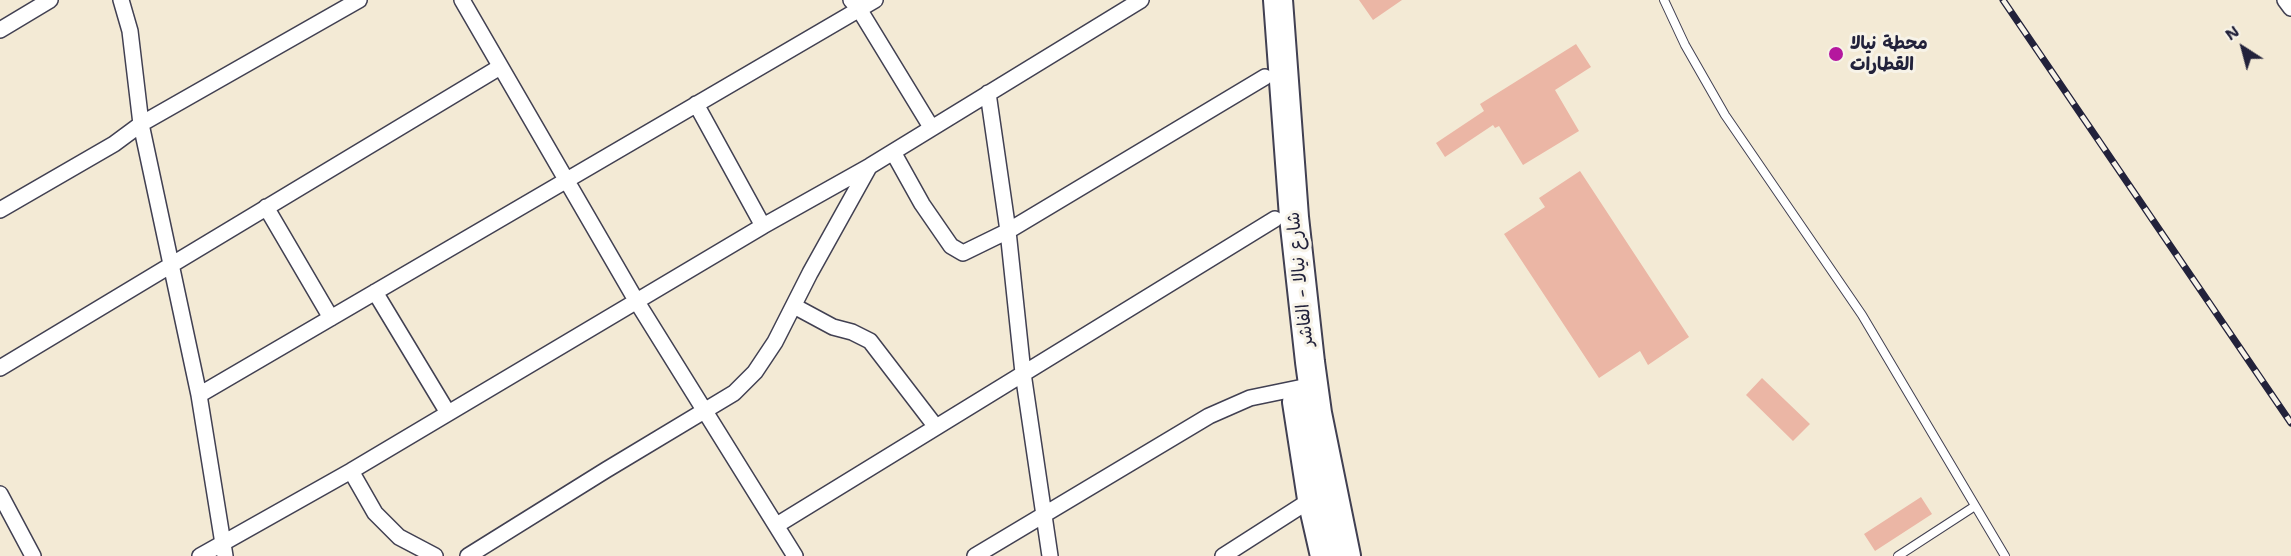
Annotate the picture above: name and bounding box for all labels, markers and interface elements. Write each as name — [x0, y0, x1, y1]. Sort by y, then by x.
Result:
north arrow — [2213, 18, 2273, 78]
text: N — [2221, 21, 2243, 45]
place label: محطة نيالا القطارات — [1850, 33, 1928, 76]
marker: محطة نيالا القطارات — [1827, 45, 1845, 63]
street label: شارع نيالا - الفاشر — [1283, 211, 1319, 347]

